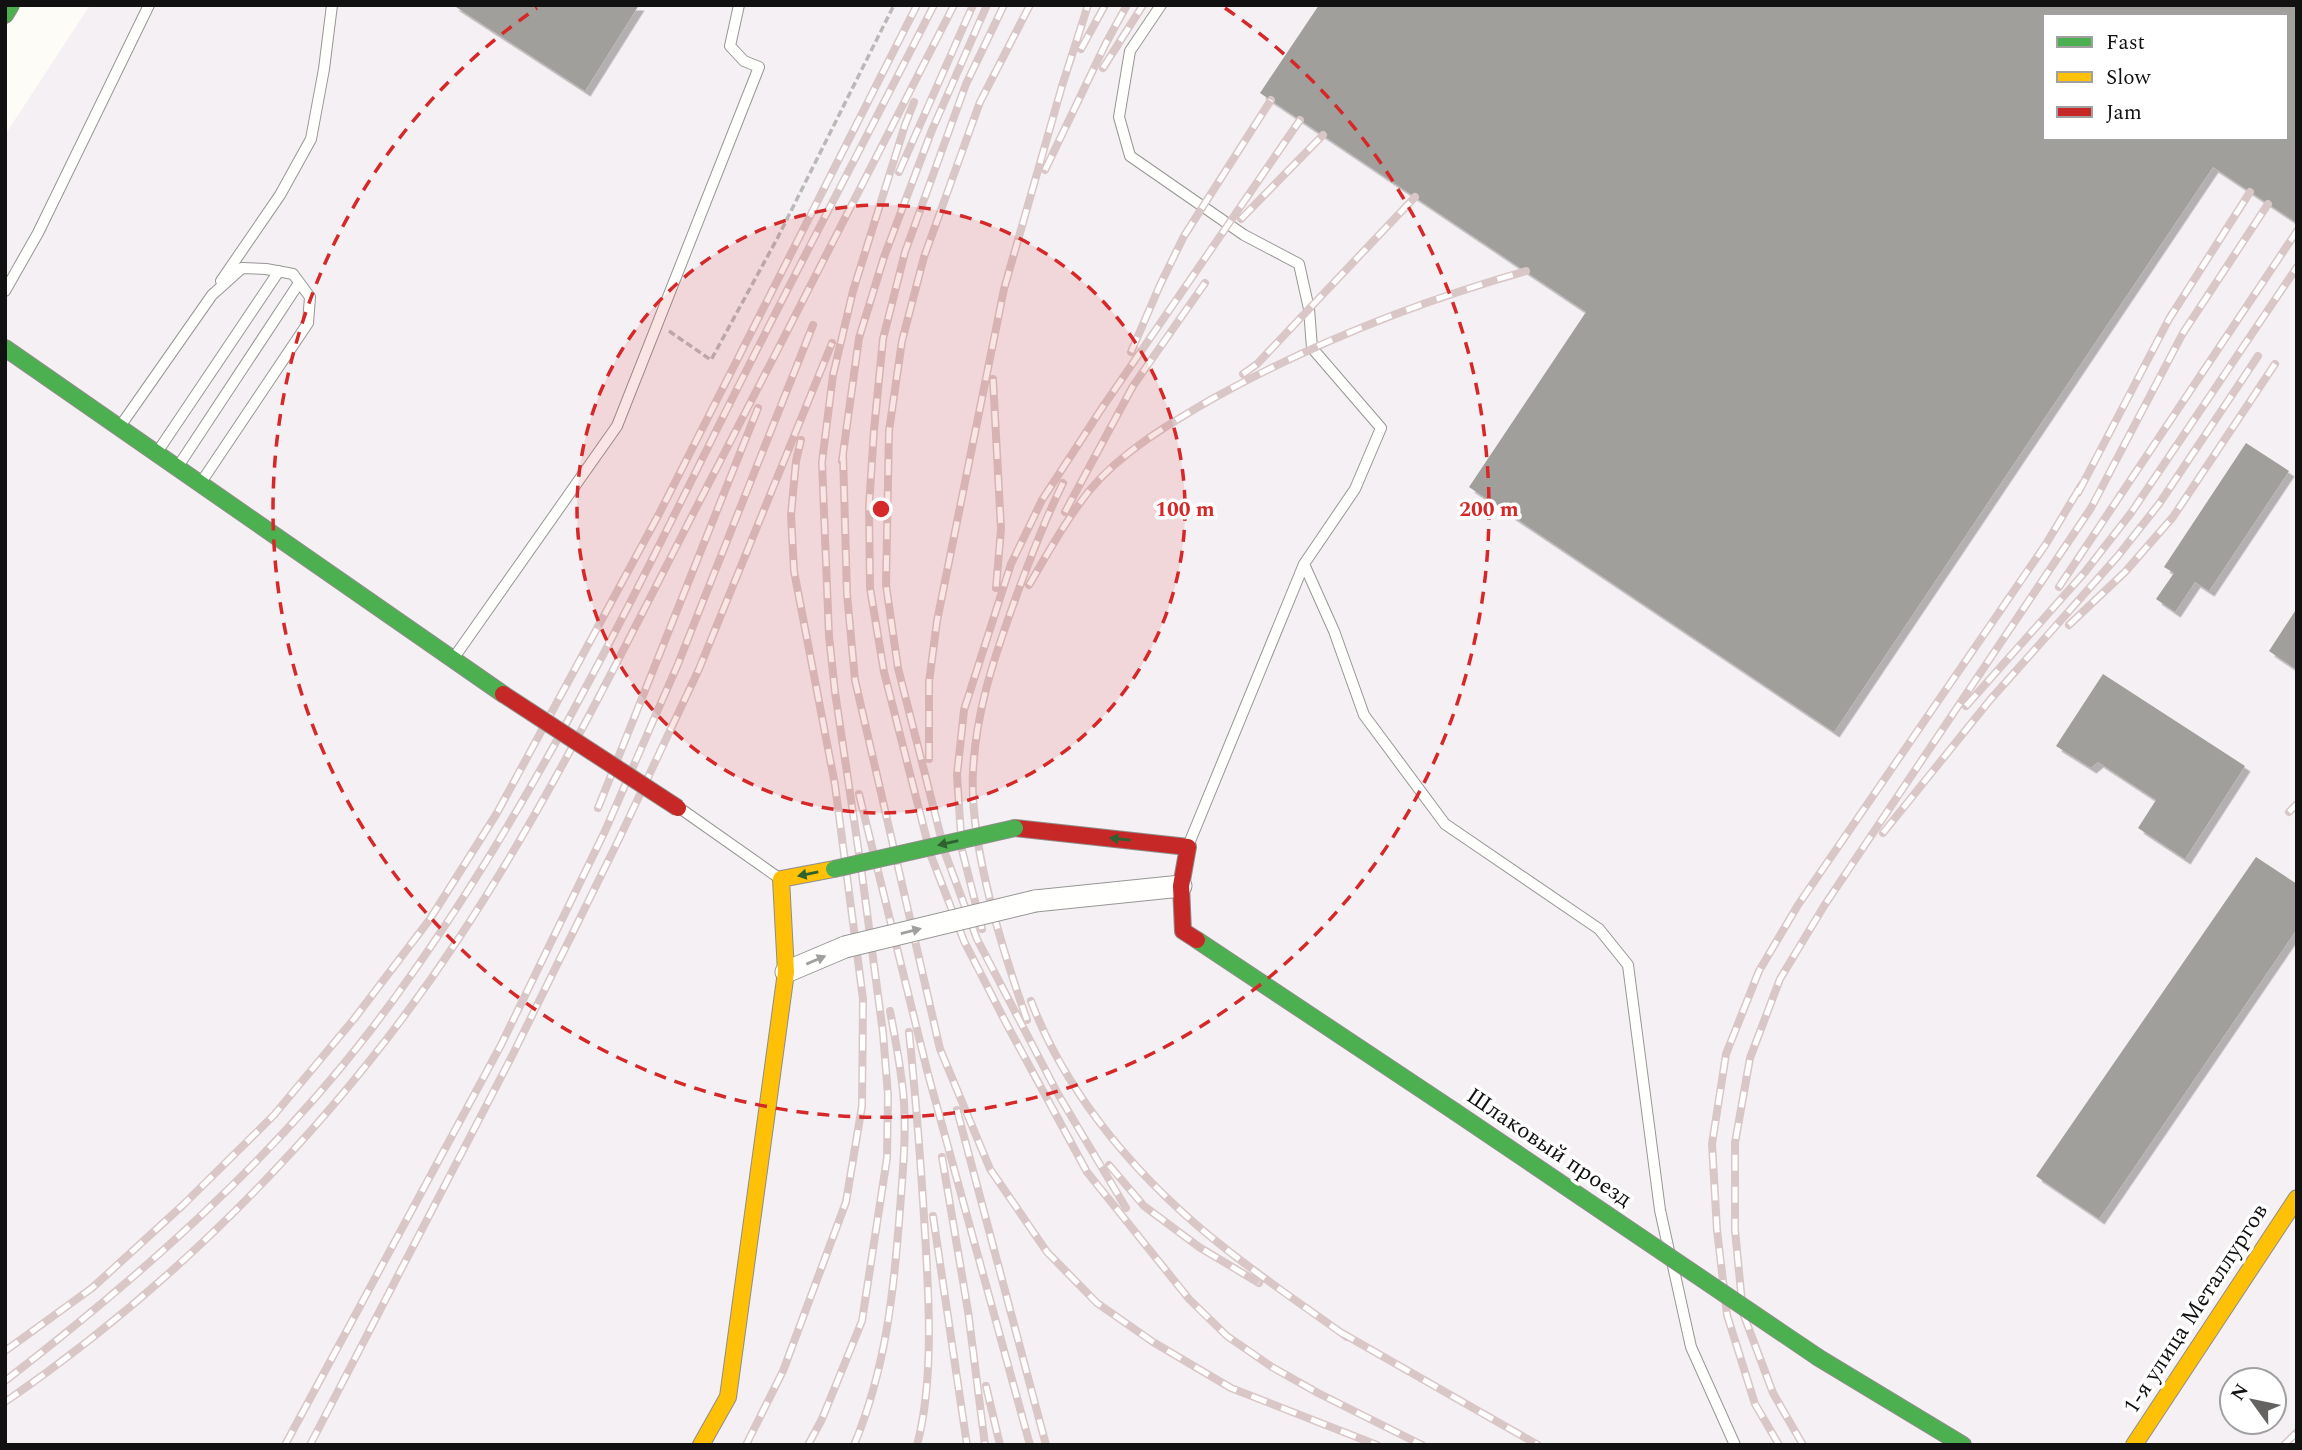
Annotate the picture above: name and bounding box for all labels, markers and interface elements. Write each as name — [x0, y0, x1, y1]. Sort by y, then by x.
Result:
legend — [2043, 14, 2288, 140]
text: Fast — [2106, 27, 2145, 59]
text: Slow — [2106, 62, 2152, 94]
text: Jam — [2106, 97, 2142, 129]
text: 100 m — [1155, 494, 1215, 526]
text: 200 m — [1459, 494, 1519, 526]
centre of rings — [869, 497, 893, 521]
one-way arrow — [1109, 834, 1131, 845]
one-way arrow — [937, 838, 959, 849]
one-way arrow — [796, 869, 818, 880]
one-way arrow — [900, 925, 922, 936]
one-way arrow — [805, 954, 826, 965]
street label: Шлаковый проезд — [1459, 1079, 1639, 1217]
street label: 1-я улица Металлургов — [2115, 1197, 2277, 1421]
north arrow — [2218, 1366, 2288, 1436]
text: N — [2224, 1378, 2256, 1407]

